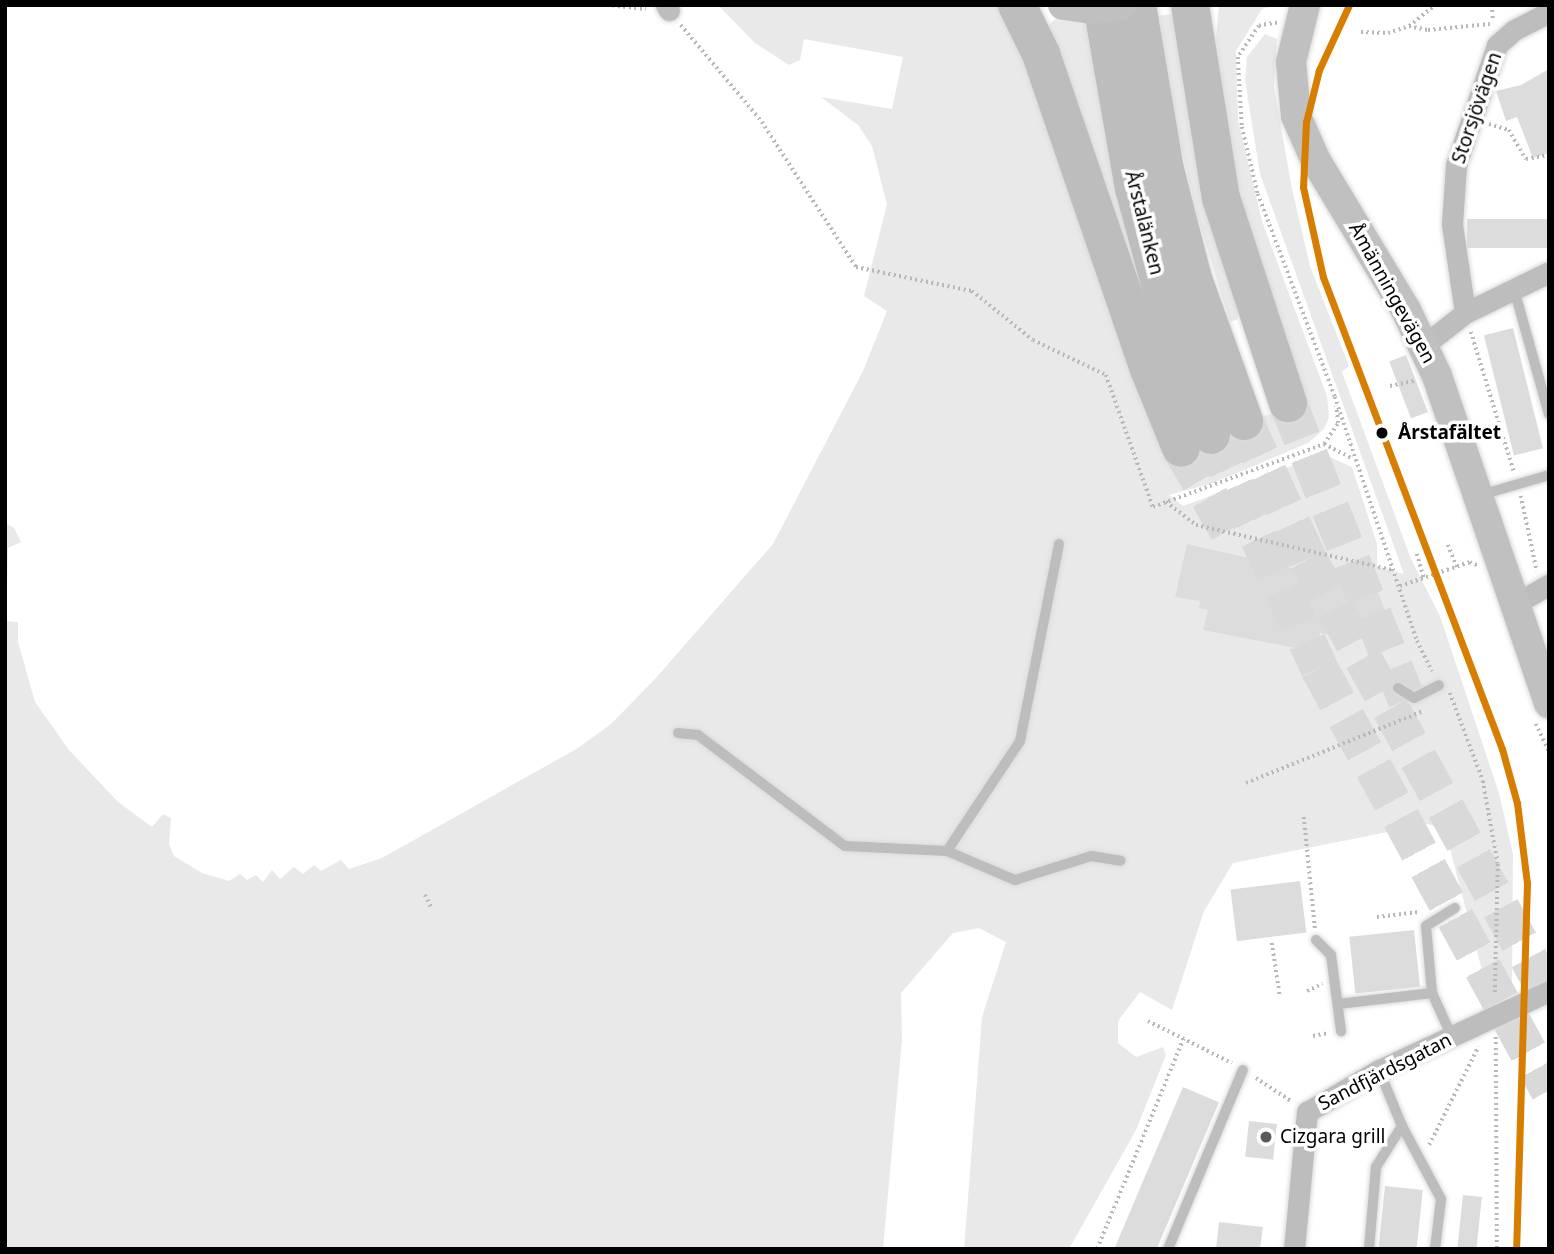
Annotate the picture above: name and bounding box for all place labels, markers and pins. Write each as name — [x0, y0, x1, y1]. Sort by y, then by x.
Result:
place label: Årstafältet — [1398, 422, 1501, 444]
marker: Årstafältet — [1372, 423, 1392, 443]
place label: Cizgara grill — [1280, 1126, 1385, 1148]
marker: Cizgara grill — [1258, 1129, 1274, 1145]

